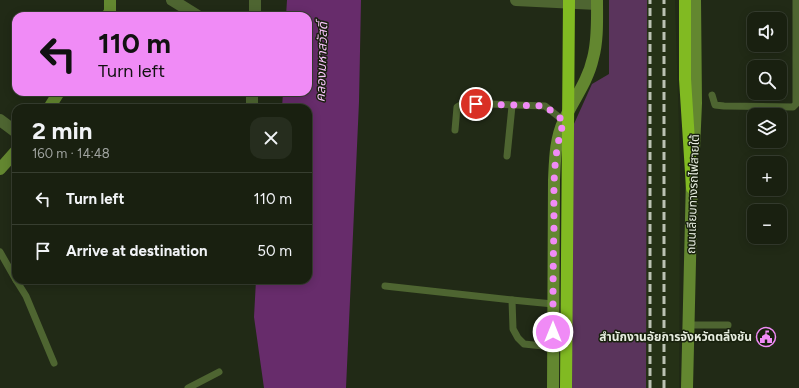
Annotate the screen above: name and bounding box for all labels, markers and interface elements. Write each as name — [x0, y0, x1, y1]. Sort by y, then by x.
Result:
map controls — [747, 12, 787, 244]
button: sound — [747, 12, 787, 52]
water label: คลองมหาสวัสดิ์ — [312, 18, 331, 102]
text: 110 m — [98, 26, 171, 60]
icon: left — [32, 28, 84, 80]
text: Turn left — [98, 60, 165, 82]
button: search — [747, 60, 787, 100]
pin — [459, 87, 493, 121]
icon: arrive — [465, 93, 487, 115]
button: layers — [747, 108, 787, 148]
text: 2 min — [32, 116, 92, 145]
button: close — [250, 117, 292, 159]
street label: ถนนเลียบทางรถไฟสายใต้ — [684, 134, 702, 254]
text: 160 m · 14:48 — [32, 146, 110, 161]
button: + — [747, 156, 787, 196]
icon: left — [32, 188, 54, 210]
text: Turn left — [66, 190, 124, 208]
text: 110 m — [254, 190, 292, 208]
button: − — [747, 204, 787, 244]
icon: arrive — [32, 240, 54, 262]
text: Arrive at destination — [66, 242, 207, 260]
text: 50 m — [257, 242, 292, 260]
position arrow — [532, 311, 574, 353]
public building icon: สํานักงานอัยการจังหวัดตลิ่งชัน — [755, 326, 777, 348]
place label: สํานักงานอัยการจังหวัดตลิ่งชัน — [599, 329, 752, 344]

